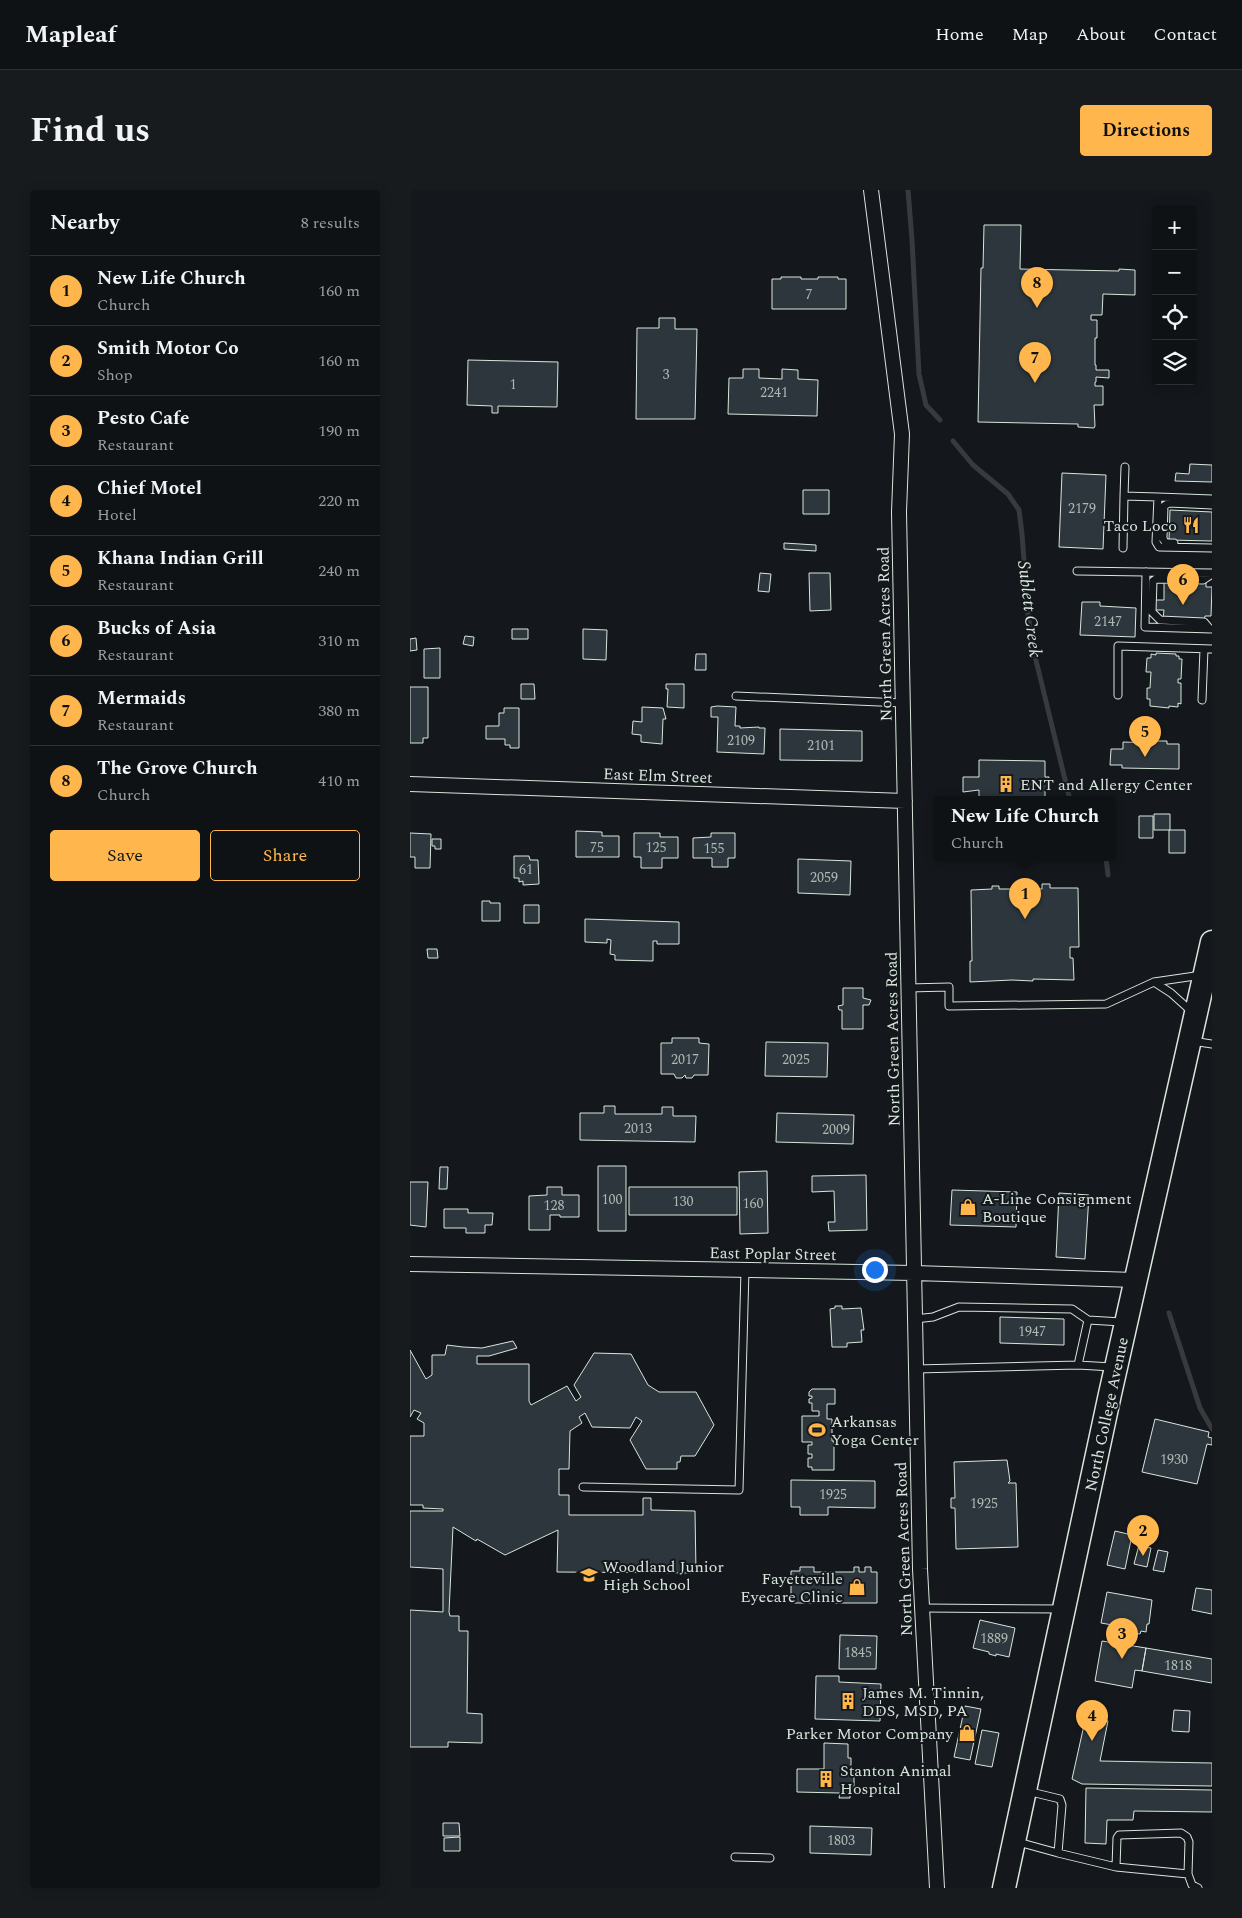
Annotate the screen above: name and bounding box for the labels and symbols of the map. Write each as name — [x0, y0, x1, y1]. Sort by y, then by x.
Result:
pin: 8 — [1021, 267, 1053, 308]
house number: 7 — [806, 284, 813, 305]
pin: 7 — [1019, 342, 1051, 383]
house number: 3 — [663, 364, 670, 385]
house number: 1 — [510, 374, 517, 395]
house number: 2241 — [760, 382, 788, 403]
house number: 2179 — [1068, 498, 1096, 519]
place label: Taco Loco — [1104, 514, 1177, 538]
restaurant icon: Taco Loco — [1181, 515, 1201, 535]
street label: North Green Acres Road — [871, 546, 899, 721]
water label: Sublett Creek — [1010, 559, 1049, 660]
pin: 6 — [1167, 564, 1199, 605]
house number: 2147 — [1094, 611, 1122, 632]
pin: 5 — [1129, 716, 1161, 757]
house number: 2109 — [727, 730, 755, 751]
house number: 2101 — [807, 735, 835, 756]
street label: East Elm Street — [603, 762, 713, 790]
place label: ENT and Allergy Center — [1020, 773, 1192, 797]
building icon: ENT and Allergy Center — [996, 774, 1016, 794]
house number: 75 — [590, 837, 604, 858]
house number: 125 — [646, 837, 667, 858]
house number: 155 — [704, 838, 725, 859]
house number: 61 — [519, 859, 533, 880]
house number: 2059 — [810, 867, 838, 888]
pin: 1 — [1009, 878, 1041, 919]
street label: North Green Acres Road — [879, 951, 907, 1126]
house number: 2017 — [671, 1049, 699, 1070]
house number: 2025 — [782, 1049, 810, 1070]
house number: 2013 — [624, 1118, 652, 1139]
house number: 2009 — [822, 1119, 850, 1140]
place label: A-Line Consignment Boutique — [982, 1187, 1132, 1229]
house number: 100 — [602, 1189, 623, 1210]
house number: 130 — [673, 1191, 694, 1212]
house number: 160 — [743, 1193, 764, 1214]
house number: 128 — [544, 1195, 565, 1216]
shop icon: A-Line Consignment Boutique — [958, 1197, 978, 1217]
street label: East Poplar Street — [709, 1241, 837, 1267]
your location — [862, 1257, 888, 1283]
house number: 1947 — [1018, 1321, 1046, 1342]
street label: North College Avenue — [1079, 1335, 1135, 1494]
place label: Arkansas Yoga Center — [831, 1410, 919, 1452]
sports icon: Arkansas Yoga Center — [807, 1420, 827, 1440]
house number: 1930 — [1160, 1449, 1188, 1470]
street label: North Green Acres Road — [889, 1461, 919, 1637]
house number: 1925 — [819, 1484, 847, 1505]
house number: 1925 — [970, 1493, 998, 1514]
pin: 2 — [1127, 1515, 1159, 1556]
place label: Woodland Junior High School — [603, 1555, 724, 1597]
school or university icon: Woodland Junior High School — [579, 1565, 599, 1585]
place label: Fayetteville Eyecare Clinic — [740, 1567, 843, 1609]
shop icon: Fayetteville Eyecare Clinic — [847, 1577, 867, 1597]
pin: 3 — [1106, 1618, 1138, 1659]
house number: 1889 — [980, 1628, 1008, 1649]
house number: 1845 — [844, 1642, 872, 1663]
house number: 1818 — [1164, 1655, 1192, 1676]
place label: James M. Tinnin, DDS, MSD, PA — [862, 1681, 984, 1723]
building icon: James M. Tinnin, DDS, MSD, PA — [838, 1691, 858, 1711]
pin: 4 — [1076, 1700, 1108, 1741]
place label: Parker Motor Company — [786, 1722, 954, 1746]
shop icon: Parker Motor Company — [957, 1723, 977, 1743]
place label: Stanton Animal Hospital — [840, 1759, 951, 1801]
building icon: Stanton Animal Hospital — [816, 1769, 836, 1789]
house number: 1803 — [827, 1830, 855, 1851]

